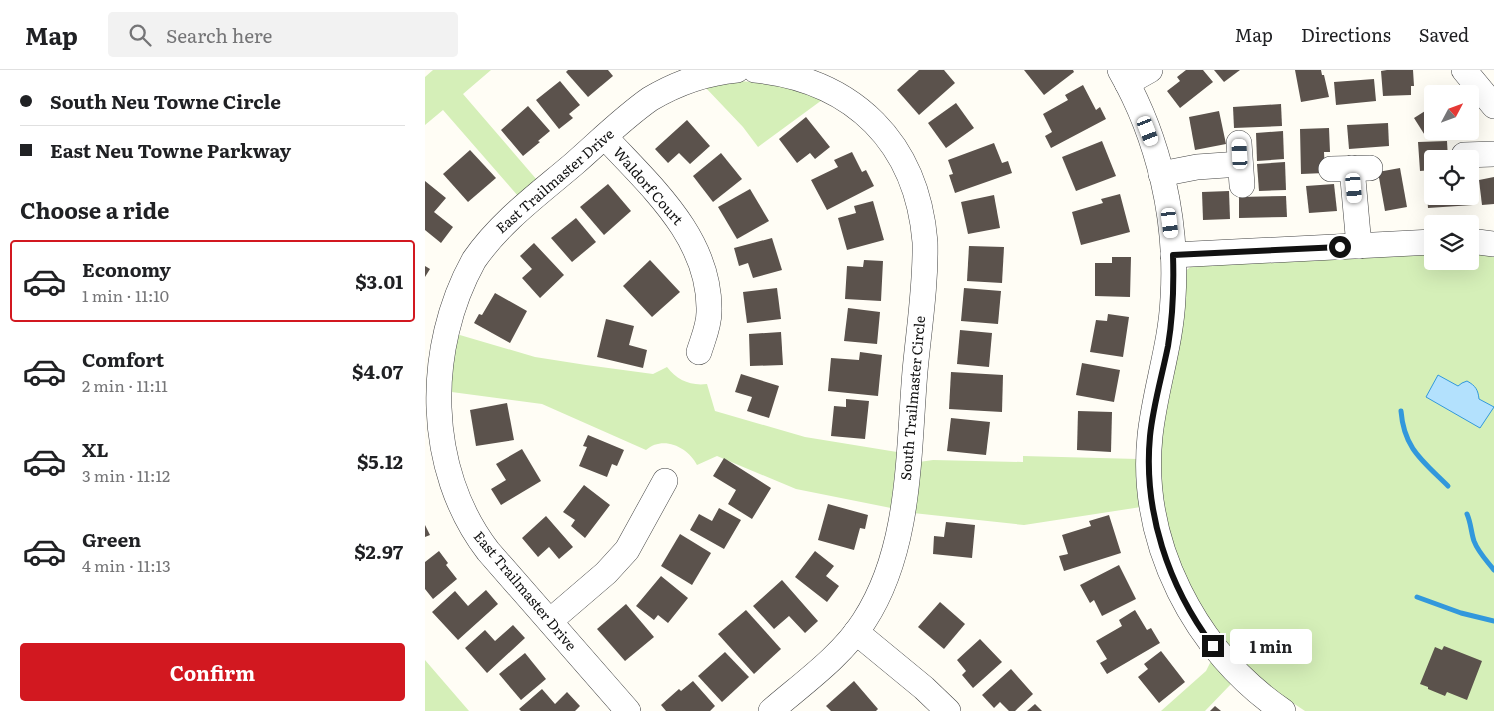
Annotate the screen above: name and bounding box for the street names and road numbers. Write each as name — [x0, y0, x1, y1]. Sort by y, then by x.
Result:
street label: East Trailmaster Drive — [491, 123, 618, 237]
street label: Waldorf Court — [609, 142, 689, 229]
street label: South Trailmaster Circle — [895, 315, 929, 481]
street label: East Trailmaster Drive — [470, 526, 582, 654]

